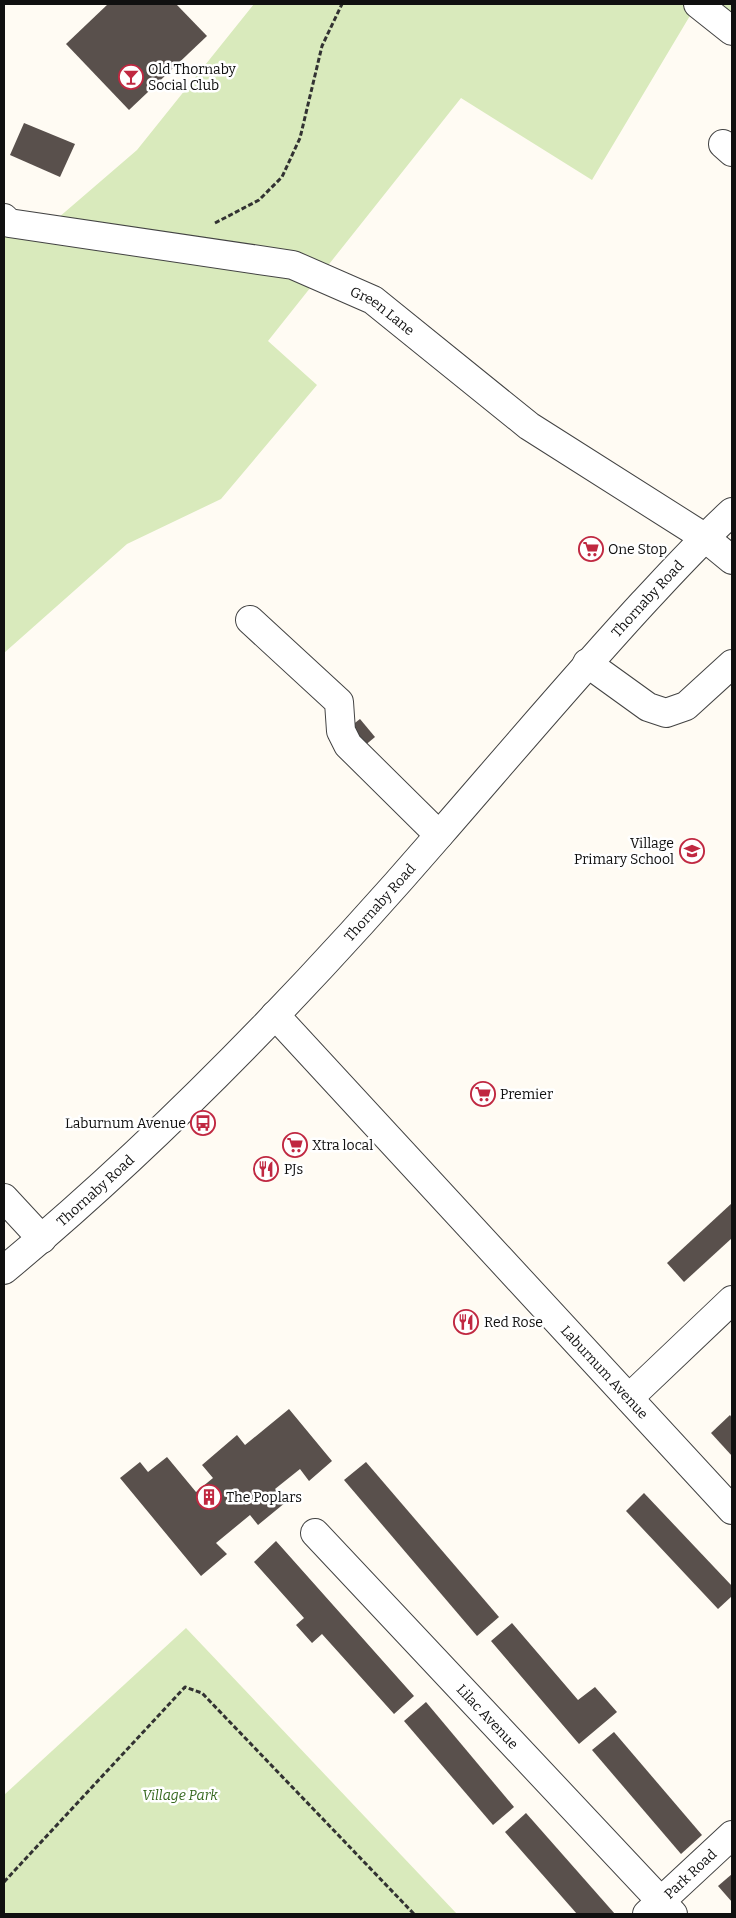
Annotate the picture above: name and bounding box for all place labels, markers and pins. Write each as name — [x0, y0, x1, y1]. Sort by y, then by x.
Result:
place label: Old Thornaby Social Club — [148, 61, 237, 94]
bar icon: Old Thornaby Social Club — [118, 64, 144, 90]
supermarket icon: One Stop — [578, 536, 604, 562]
place label: One Stop — [608, 541, 667, 558]
place label: Village Primary School — [574, 835, 674, 868]
school or university icon: Village Primary School — [679, 838, 705, 864]
supermarket icon: Premier — [470, 1081, 496, 1107]
place label: Premier — [500, 1086, 553, 1103]
bus stop icon: Laburnum Avenue — [190, 1110, 216, 1136]
place label: Laburnum Avenue — [65, 1115, 186, 1132]
supermarket icon: Xtra local — [282, 1132, 308, 1158]
place label: Xtra local — [312, 1137, 373, 1154]
restaurant icon: PJs — [253, 1156, 279, 1182]
place label: PJs — [284, 1161, 303, 1178]
restaurant icon: Red Rose — [453, 1309, 479, 1335]
place label: Red Rose — [484, 1314, 543, 1331]
building icon: The Poplars — [196, 1484, 222, 1510]
place label: The Poplars — [226, 1489, 302, 1506]

